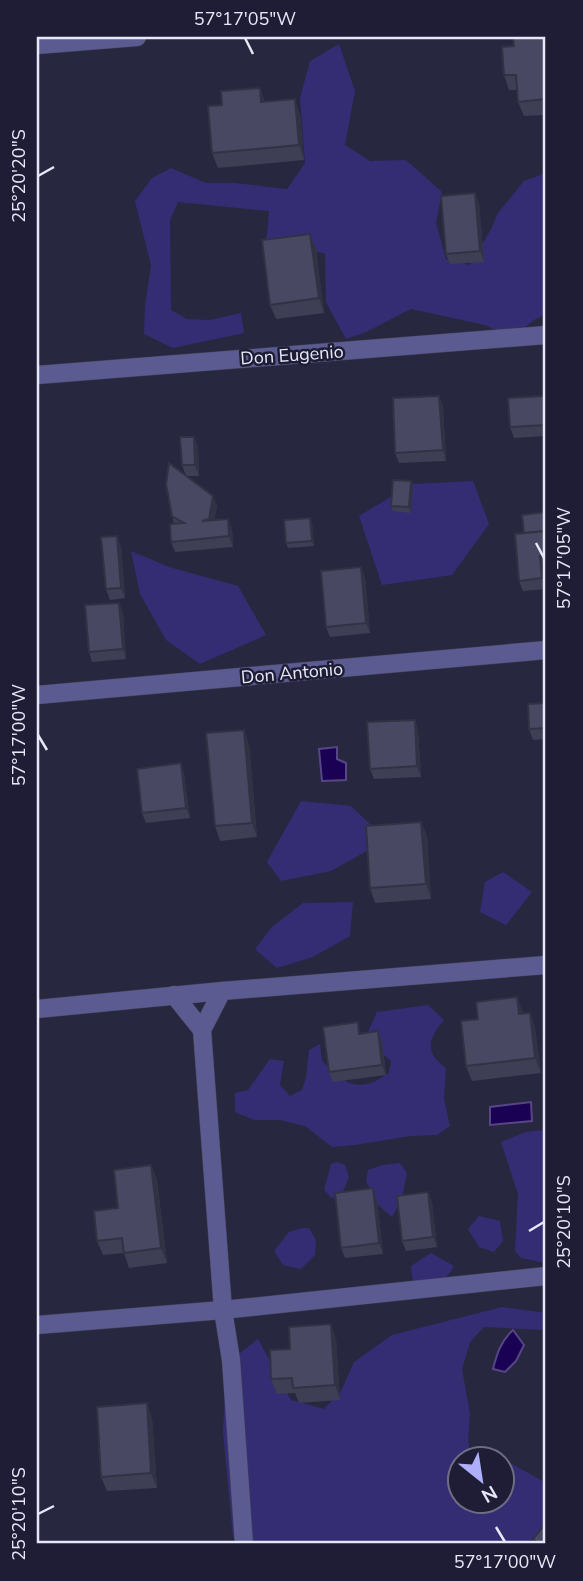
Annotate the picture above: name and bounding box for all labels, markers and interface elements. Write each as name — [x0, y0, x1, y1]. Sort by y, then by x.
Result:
text: 57°17'05"W — [194, 7, 296, 31]
text: 25°20'20"S — [7, 129, 31, 223]
street label: Don Eugenio — [240, 339, 344, 371]
text: 57°17'05"W — [552, 507, 576, 609]
street label: Don Antonio — [240, 657, 344, 689]
text: 57°17'00"W — [7, 684, 31, 786]
text: 25°20'10"S — [552, 1175, 576, 1269]
north arrow — [447, 1444, 516, 1514]
text: 25°20'10"S — [7, 1467, 31, 1561]
text: N — [476, 1479, 502, 1509]
text: 57°17'00"W — [454, 1550, 556, 1574]

